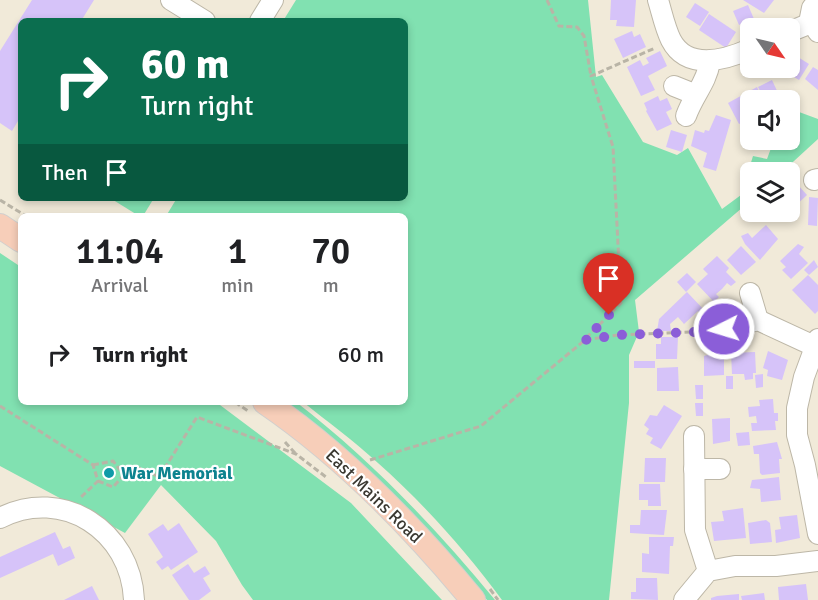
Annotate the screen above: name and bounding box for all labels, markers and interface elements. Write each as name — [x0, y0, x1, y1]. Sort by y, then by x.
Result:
north arrow — [740, 18, 800, 78]
map controls — [740, 18, 800, 222]
text: 60 m — [141, 39, 230, 90]
icon: right — [42, 42, 120, 120]
text: Turn right — [141, 90, 254, 123]
button: sound — [740, 90, 800, 150]
icon: arrive — [100, 156, 133, 189]
text: Then — [42, 159, 88, 186]
button: layers — [740, 162, 800, 222]
text: 11:04 — [76, 229, 164, 274]
text: 1 — [228, 229, 247, 274]
text: 70 — [311, 229, 350, 274]
pin — [583, 253, 634, 315]
icon: arrive — [592, 262, 625, 295]
text: Arrival — [91, 273, 148, 298]
text: min — [221, 273, 254, 298]
text: m — [323, 273, 339, 298]
position arrow — [692, 297, 756, 361]
icon: right — [42, 338, 75, 371]
text: Turn right — [93, 341, 188, 368]
text: 60 m — [338, 341, 384, 368]
street label: East Mains Road — [321, 444, 427, 548]
place label: War Memorial — [121, 462, 233, 484]
marker: War Memorial — [102, 466, 116, 480]

